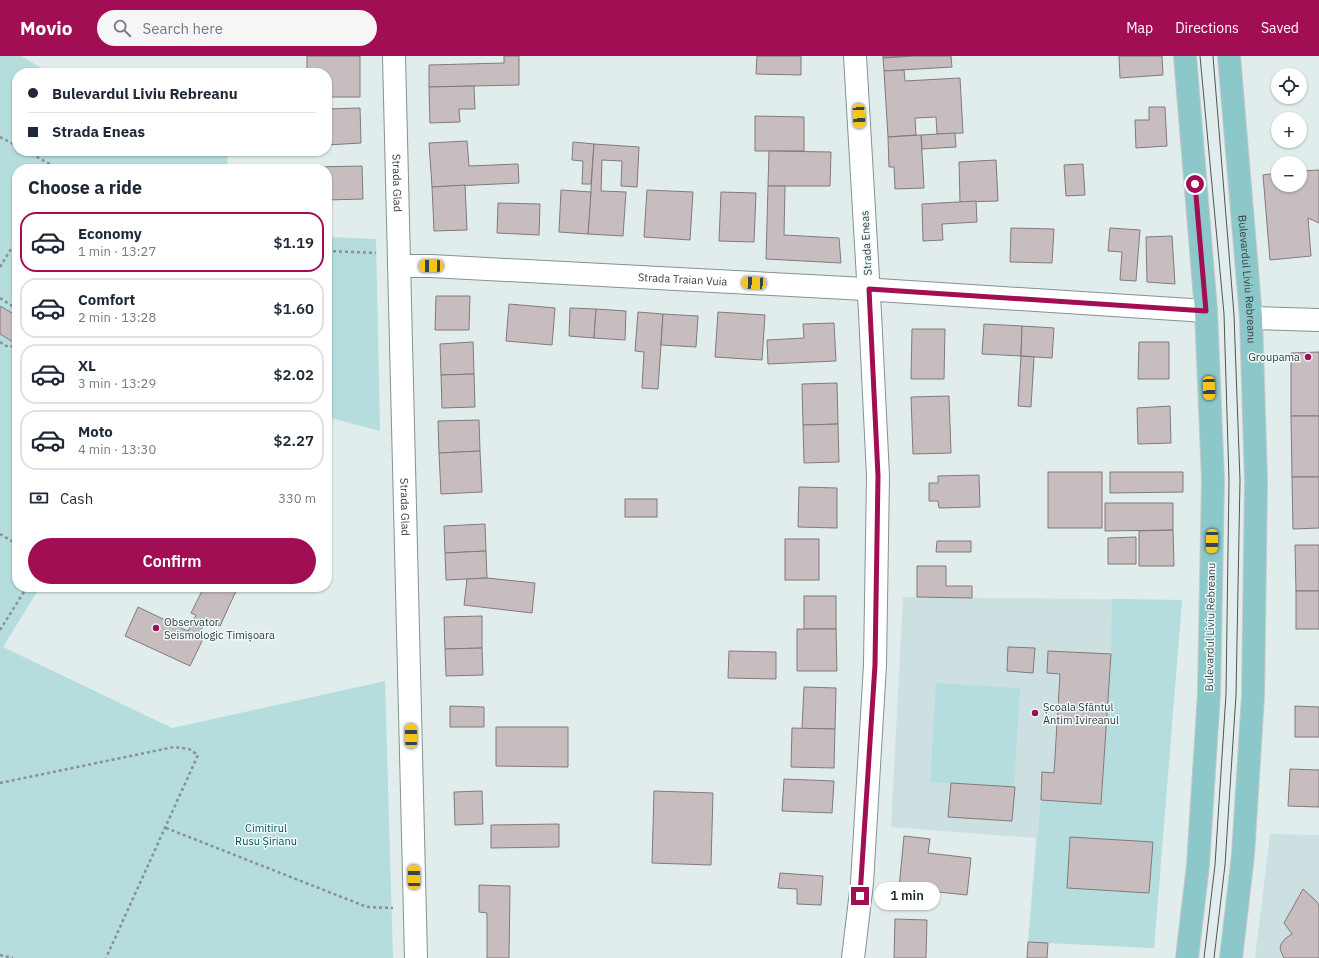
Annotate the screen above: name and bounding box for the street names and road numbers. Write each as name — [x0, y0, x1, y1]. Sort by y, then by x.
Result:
street label: Strada Glad — [389, 154, 405, 212]
street label: Strada Eneas — [857, 210, 875, 276]
street label: Bulevardul Liviu Rebreanu — [1235, 214, 1259, 344]
street label: Strada Traian Vuia — [638, 270, 728, 289]
street label: Strada Glad — [397, 478, 413, 536]
street label: Bulevardul Liviu Rebreanu — [1202, 563, 1218, 691]

